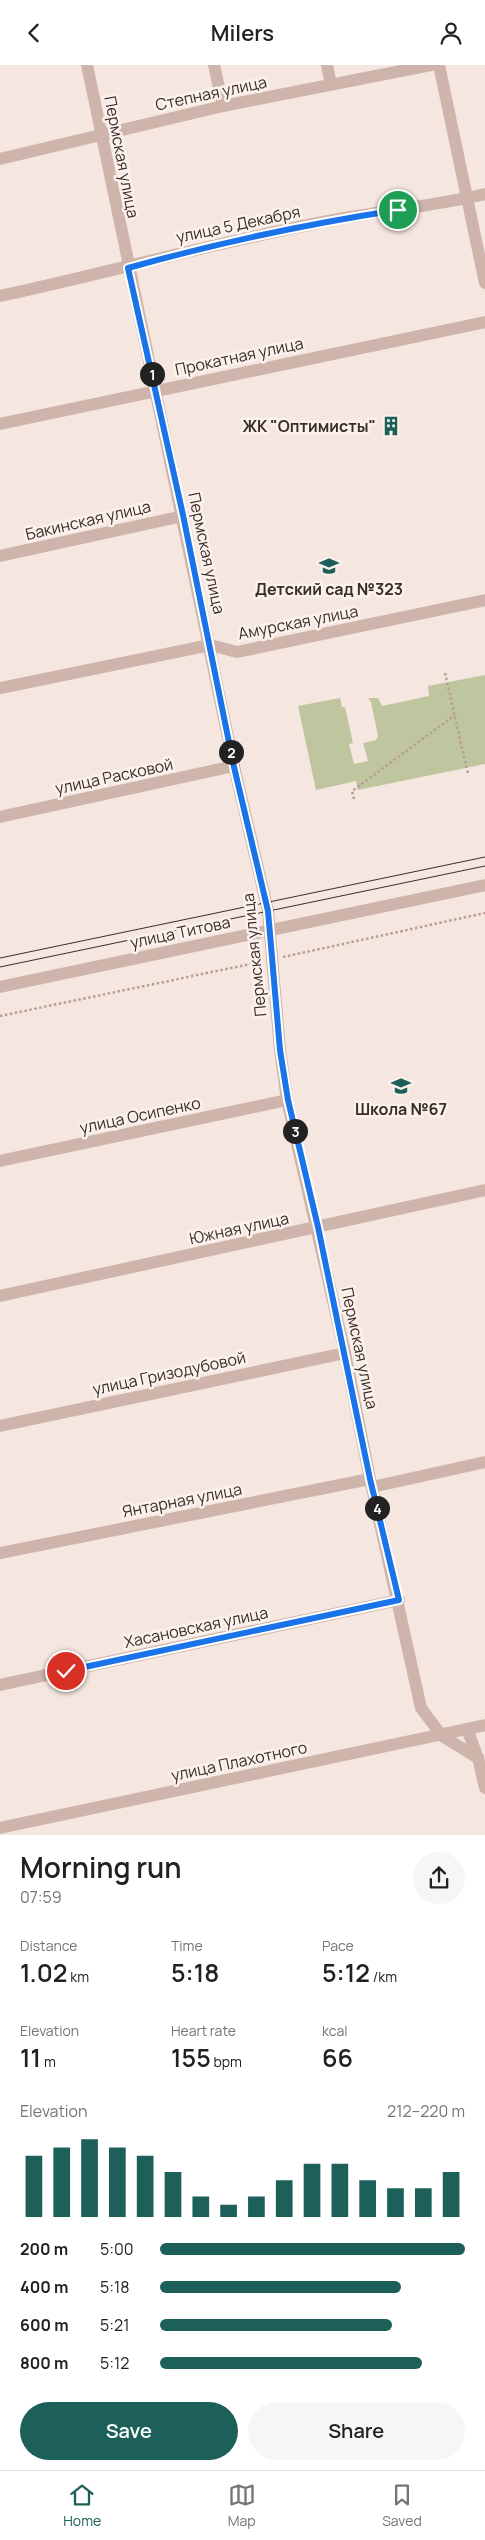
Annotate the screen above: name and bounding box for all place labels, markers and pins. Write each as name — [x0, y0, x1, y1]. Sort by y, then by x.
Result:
pin — [377, 189, 419, 231]
pin: 1 — [140, 361, 164, 387]
place label: ЖК "Оптимисты" — [242, 415, 376, 437]
building icon: ЖК "Оптимисты" — [380, 415, 402, 437]
school or university icon: Детский сад №323 — [318, 555, 340, 577]
place label: Детский сад №323 — [255, 578, 403, 600]
pin: 2 — [218, 739, 244, 765]
school or university icon: Школа №67 — [390, 1075, 412, 1097]
place label: Школа №67 — [355, 1098, 447, 1120]
pin: 3 — [282, 1119, 308, 1143]
pin: 4 — [364, 1495, 390, 1521]
pin — [45, 1650, 87, 1692]

